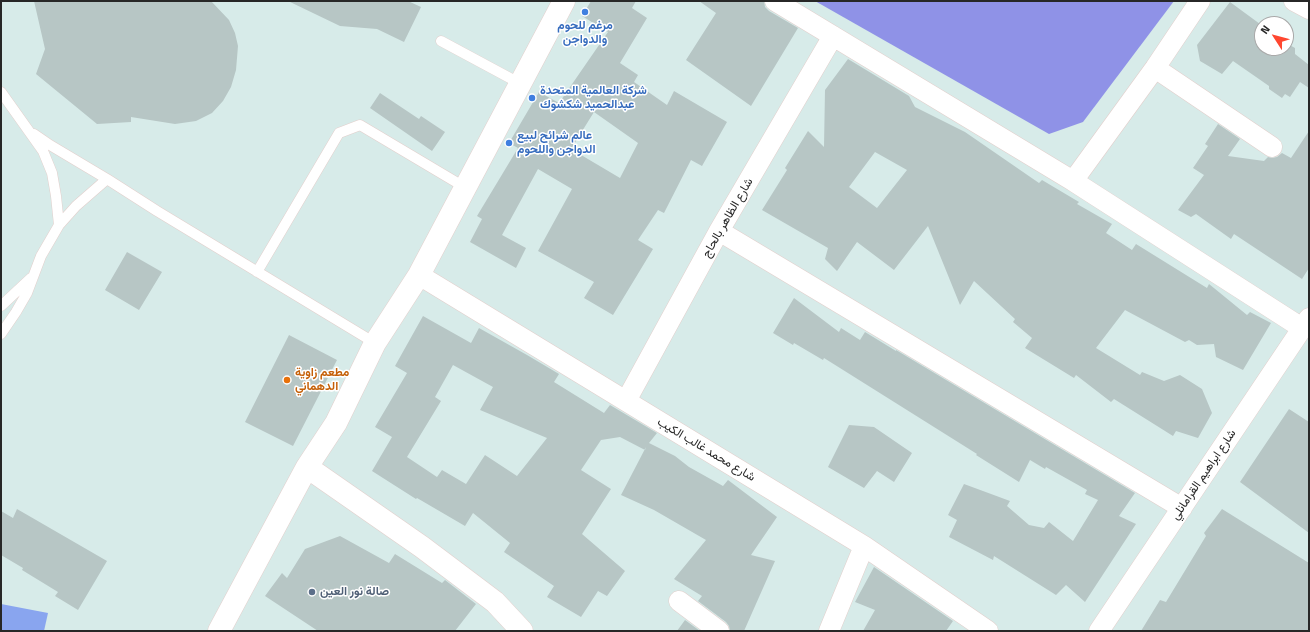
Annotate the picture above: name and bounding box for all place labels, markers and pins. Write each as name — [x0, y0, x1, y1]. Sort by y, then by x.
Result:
marker: مرغم للحوم والدواجن — [580, 7, 590, 17]
place label: مرغم للحوم والدواجن — [557, 19, 613, 47]
place label: شركة العالمية المتحدة عبدالحميد شكشوك — [540, 84, 647, 112]
marker: شركة العالمية المتحدة عبدالحميد شكشوك — [527, 93, 537, 103]
place label: عالم شرائح لبيع الدواجن واللحوم — [517, 129, 596, 157]
marker: عالم شرائح لبيع الدواجن واللحوم — [504, 138, 514, 148]
place label: مطعم زاوية الدهماني — [295, 366, 349, 394]
marker: مطعم زاوية الدهماني — [282, 375, 292, 385]
place label: صالة نور العين — [320, 585, 389, 599]
marker: صالة نور العين — [307, 587, 317, 597]

